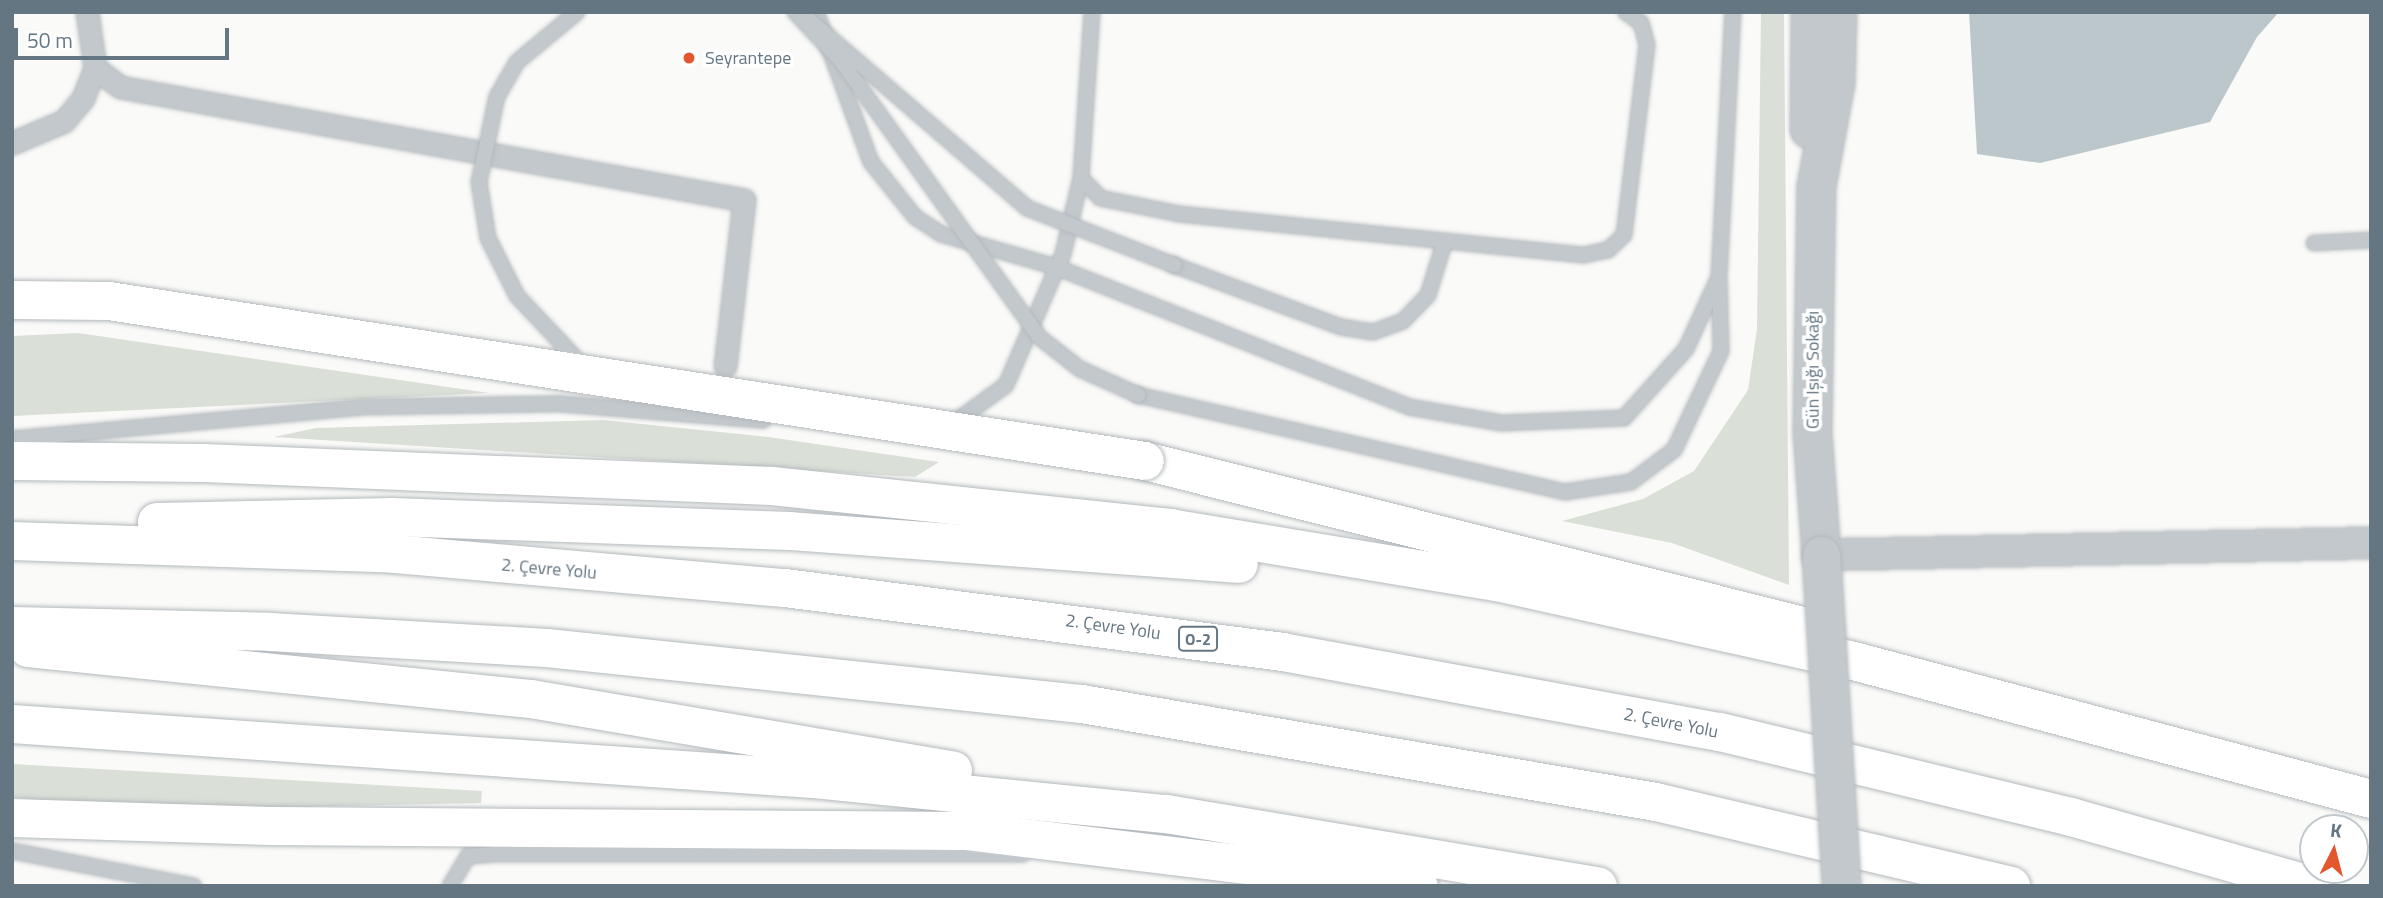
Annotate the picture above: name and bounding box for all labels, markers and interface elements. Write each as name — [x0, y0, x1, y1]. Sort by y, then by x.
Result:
scale bar — [18, 14, 233, 58]
text: 50 m — [27, 24, 73, 56]
place label: Seyrantepe — [705, 47, 791, 69]
marker: Seyrantepe — [679, 48, 699, 68]
street label: Gün Işığı Sokağı — [1802, 311, 1824, 429]
street label: 2. Çevre Yolu — [500, 554, 598, 584]
street label: 2. Çevre Yolu — [1064, 610, 1162, 644]
road number: O-2 — [1177, 626, 1219, 652]
street label: 2. Çevre Yolu — [1622, 703, 1720, 743]
north arrow — [2299, 814, 2369, 884]
text: K — [2329, 815, 2343, 845]

